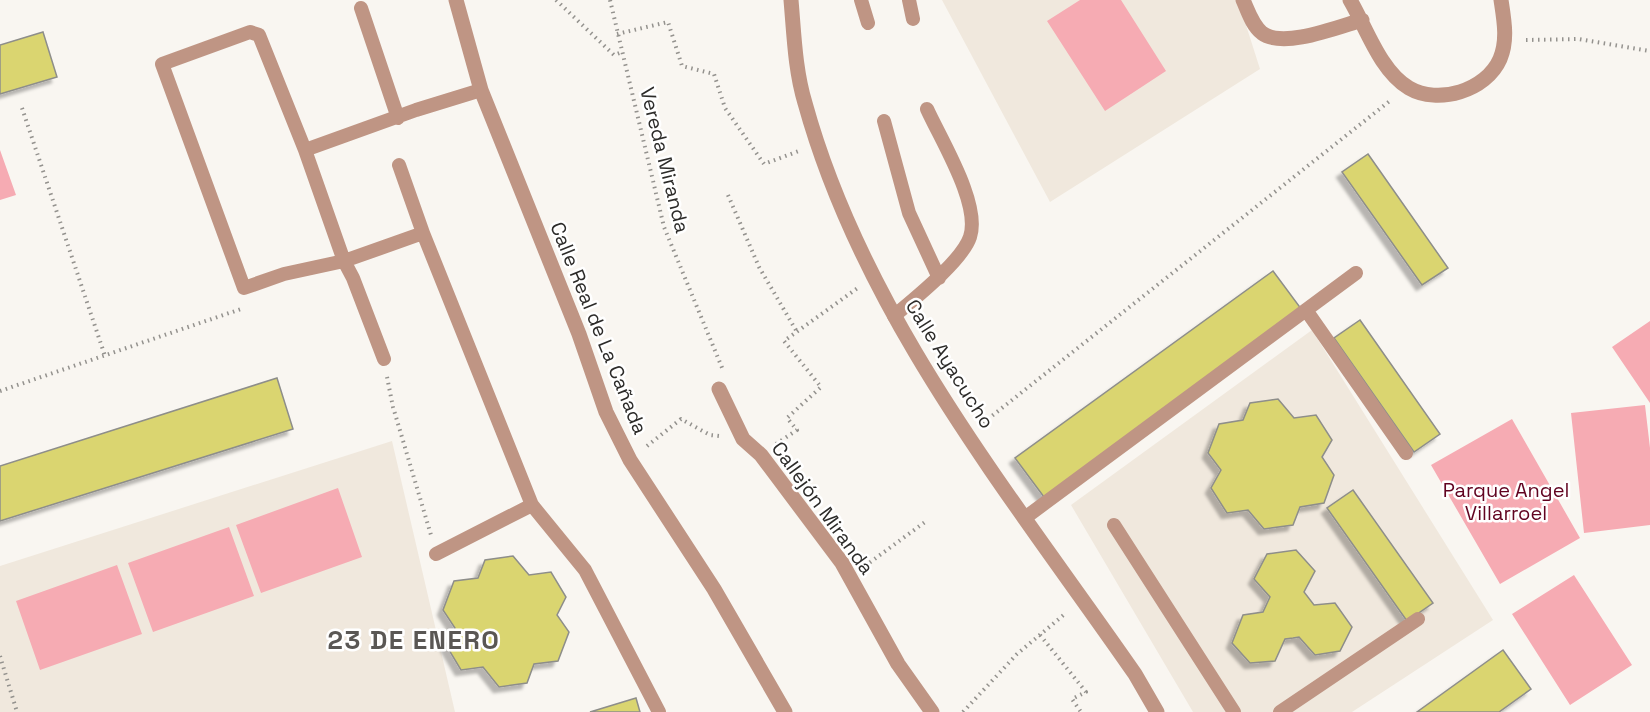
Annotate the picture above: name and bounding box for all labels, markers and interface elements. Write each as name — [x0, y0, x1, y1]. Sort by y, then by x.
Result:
street label: Vereda Miranda — [634, 84, 696, 236]
street label: Calle Real de La Cañada — [544, 218, 654, 438]
street label: Calle Ayacucho — [900, 294, 1000, 434]
street label: Callejón Miranda — [766, 436, 880, 580]
park label: Parque Angel Villarroel — [1443, 477, 1569, 526]
district label: 23 DE ENERO — [328, 623, 500, 657]

